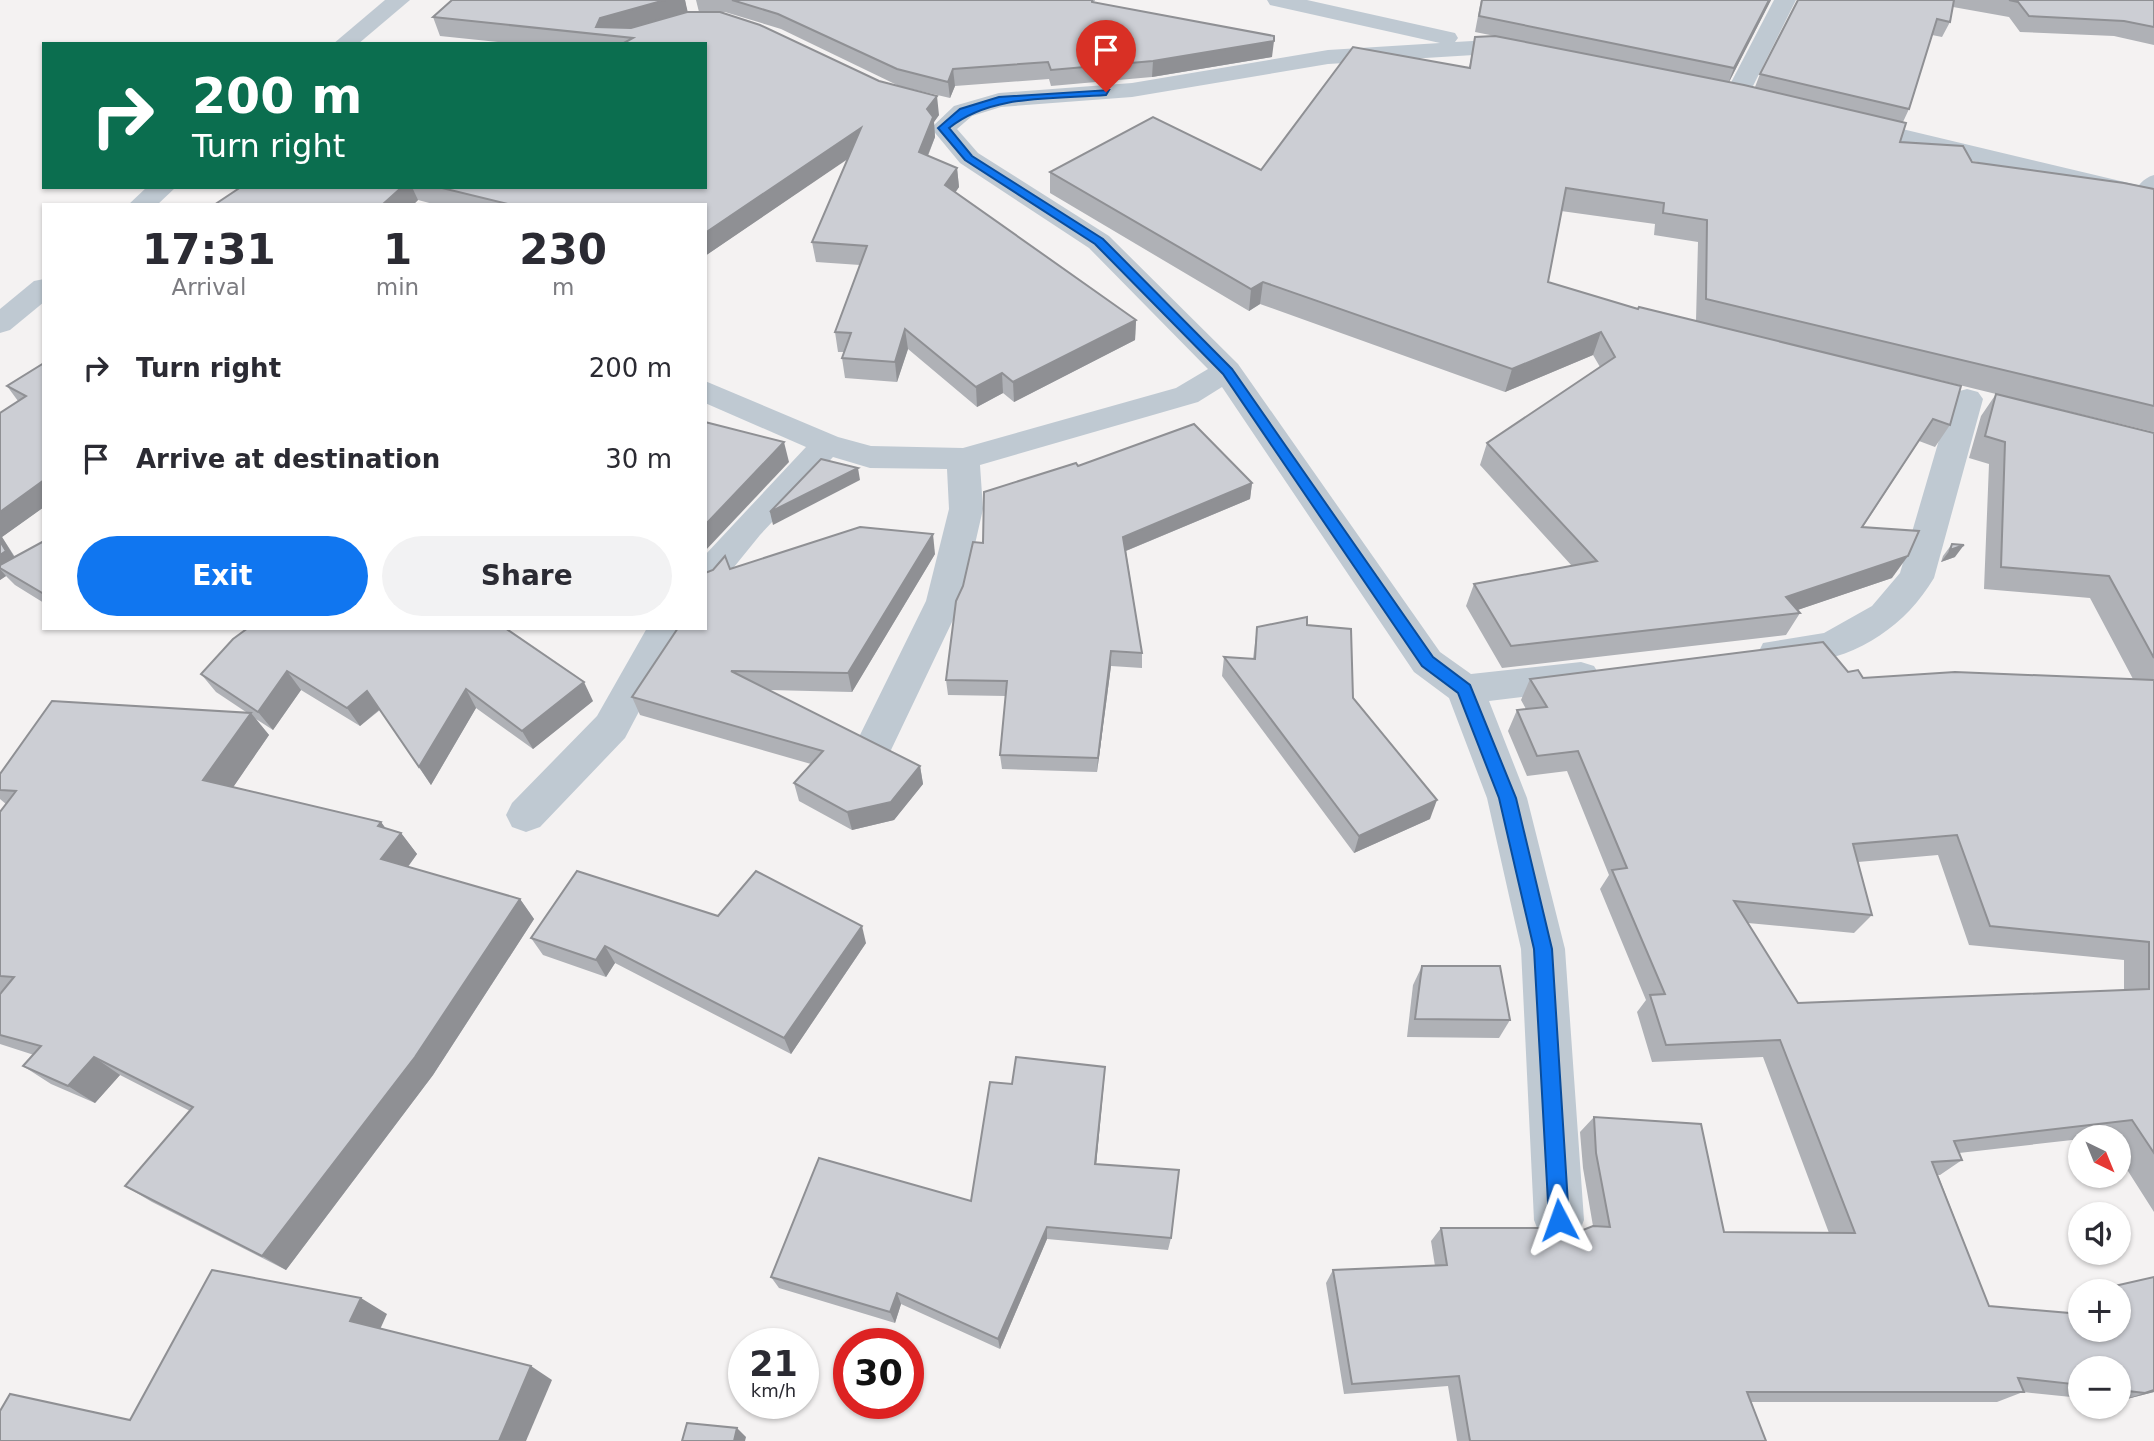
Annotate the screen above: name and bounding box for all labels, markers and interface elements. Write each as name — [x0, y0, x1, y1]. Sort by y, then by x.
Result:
pin — [1076, 20, 1136, 92]
icon: arrive — [1087, 31, 1125, 69]
text: 200 m — [192, 68, 362, 125]
icon: right — [77, 70, 168, 161]
text: Turn right — [192, 127, 345, 165]
text: 17:31 — [142, 225, 276, 274]
text: 1 — [383, 225, 412, 274]
text: 230 — [519, 225, 607, 274]
text: Arrival — [172, 274, 246, 300]
text: min — [376, 274, 419, 300]
text: m — [552, 274, 574, 300]
icon: right — [77, 349, 115, 387]
text: Turn right — [136, 353, 281, 383]
text: 200 m — [589, 353, 672, 383]
icon: arrive — [77, 440, 115, 478]
text: Arrive at destination — [136, 444, 440, 474]
text: 30 m — [605, 444, 672, 474]
button: Exit — [77, 536, 368, 616]
button: Share — [382, 536, 672, 616]
north arrow — [2068, 1125, 2132, 1188]
map controls — [2068, 1125, 2131, 1419]
position arrow — [1522, 1183, 1596, 1257]
button: sound — [2068, 1202, 2131, 1265]
button: + — [2068, 1279, 2131, 1342]
speed limit sign: 30 — [833, 1328, 924, 1419]
text: 21 — [749, 1344, 798, 1384]
button: − — [2068, 1356, 2131, 1419]
text: km/h — [751, 1380, 796, 1401]

